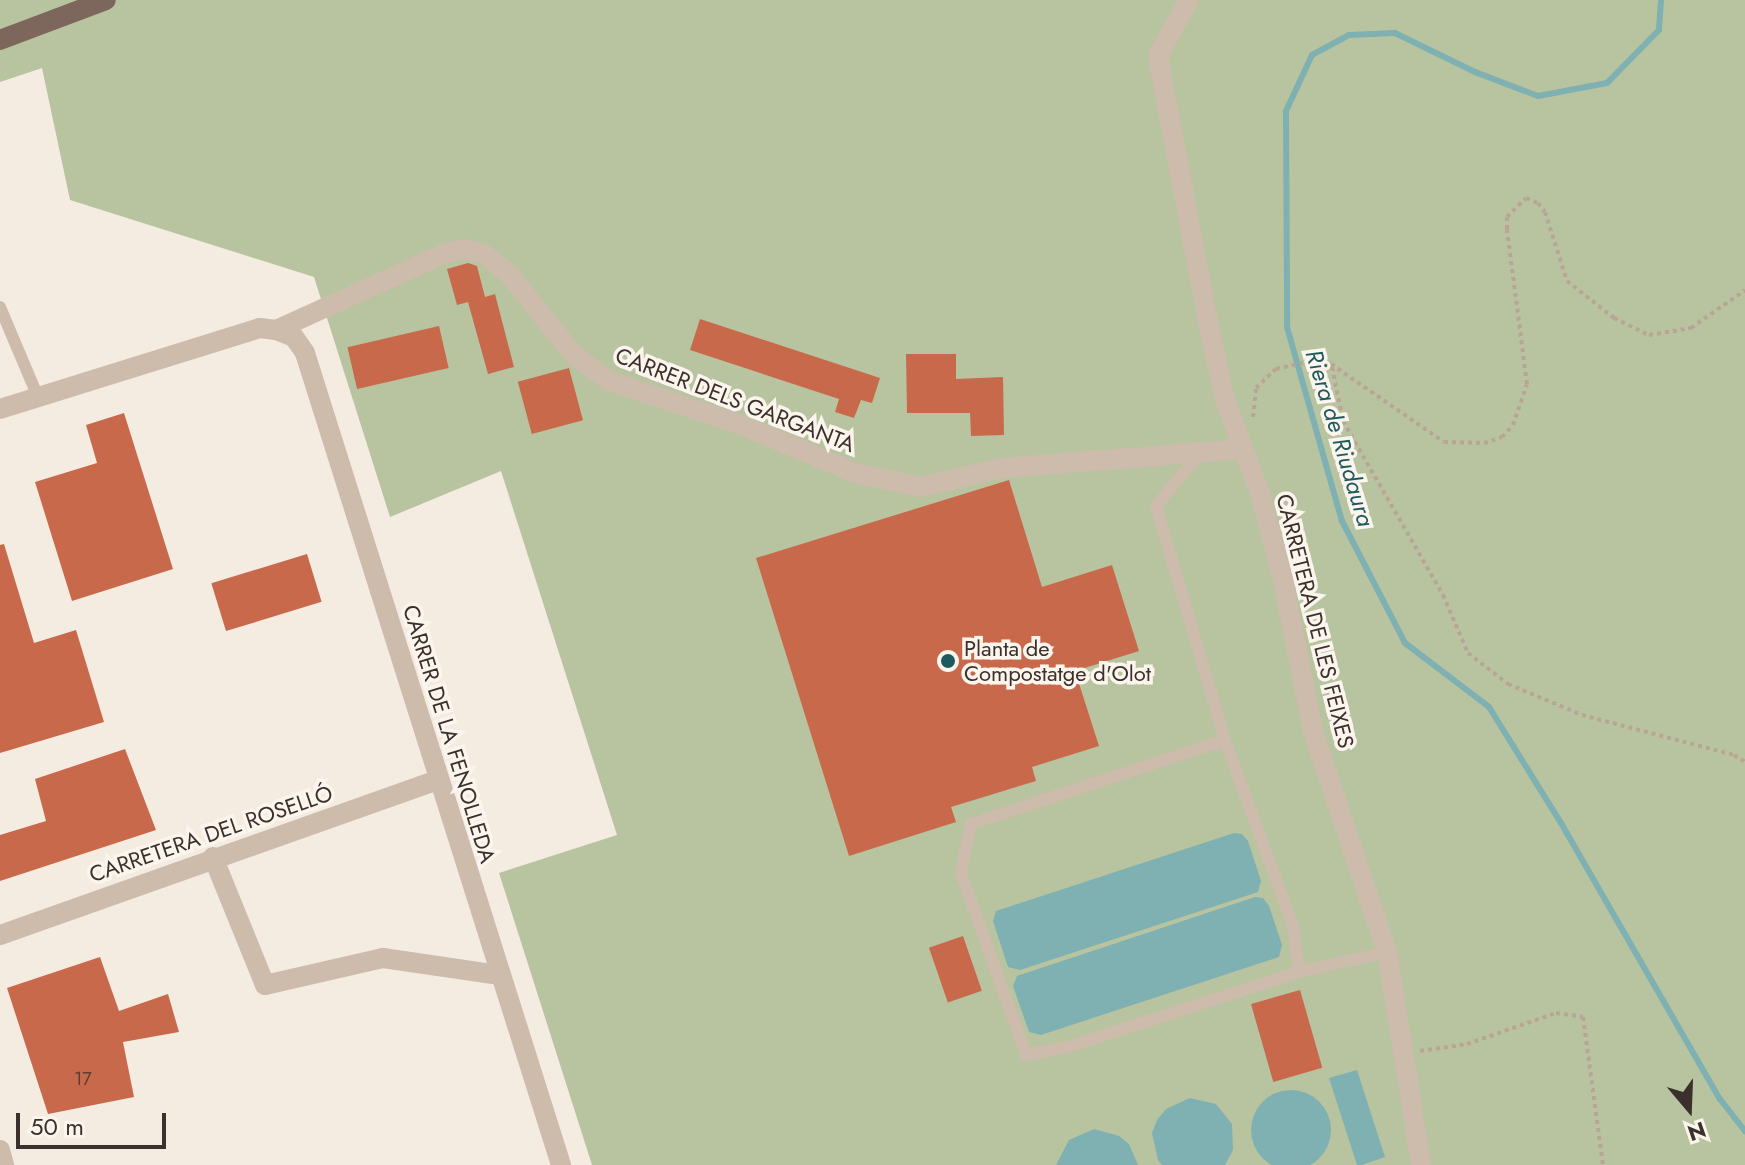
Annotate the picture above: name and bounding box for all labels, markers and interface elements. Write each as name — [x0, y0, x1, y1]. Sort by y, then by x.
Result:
street label: CARRER DELS GARGANTA — [612, 342, 858, 458]
water label: Riera de Riudaura — [1299, 346, 1381, 530]
street label: CARRETERA DE LES FEIXES — [1271, 491, 1359, 751]
street label: CARRER DE LA FENOLLEDA — [397, 602, 501, 866]
place label: Planta de Compostatge d'Olot — [964, 635, 1151, 686]
marker: Planta de Compostatge d'Olot — [939, 652, 957, 670]
street label: CARRETERA DEL ROSELLÓ — [86, 780, 336, 888]
house number: 17 — [74, 1068, 92, 1090]
north arrow — [1649, 1069, 1729, 1149]
scale bar — [20, 1097, 170, 1147]
text: 50 m — [30, 1109, 84, 1144]
text: N — [1683, 1114, 1710, 1150]

